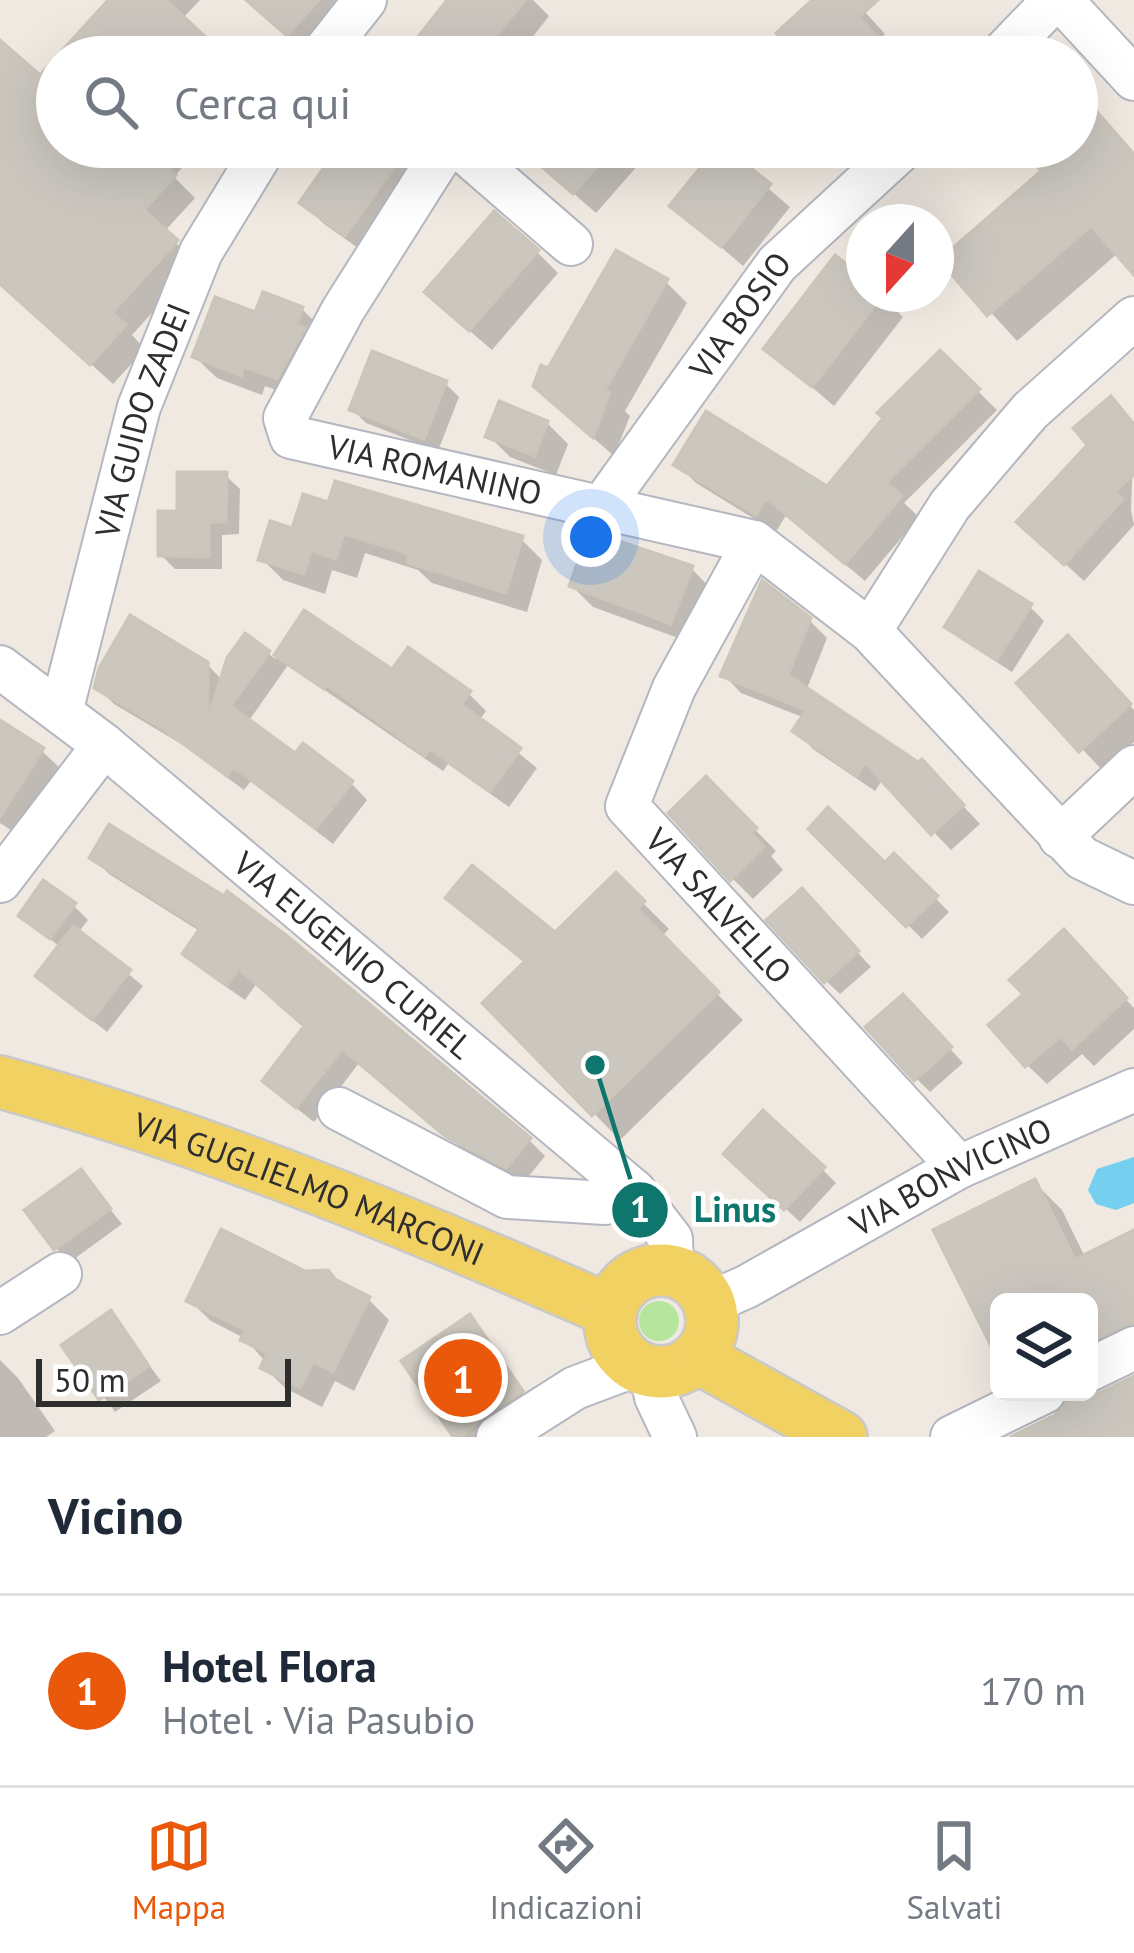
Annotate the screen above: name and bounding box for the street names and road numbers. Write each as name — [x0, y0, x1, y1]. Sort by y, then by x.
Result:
street label: VIA BOSIO — [679, 243, 800, 388]
street label: VIA GUIDO ZADEI — [84, 296, 199, 543]
street label: VIA ROMANINO — [323, 424, 546, 514]
street label: VIA SALVELLO — [636, 818, 801, 992]
street label: VIA EUGENIO CURIEL — [224, 841, 482, 1068]
street label: VIA GUGLIELMO MARCONI — [127, 1101, 491, 1275]
street label: VIA BONVICINO — [841, 1107, 1058, 1246]

